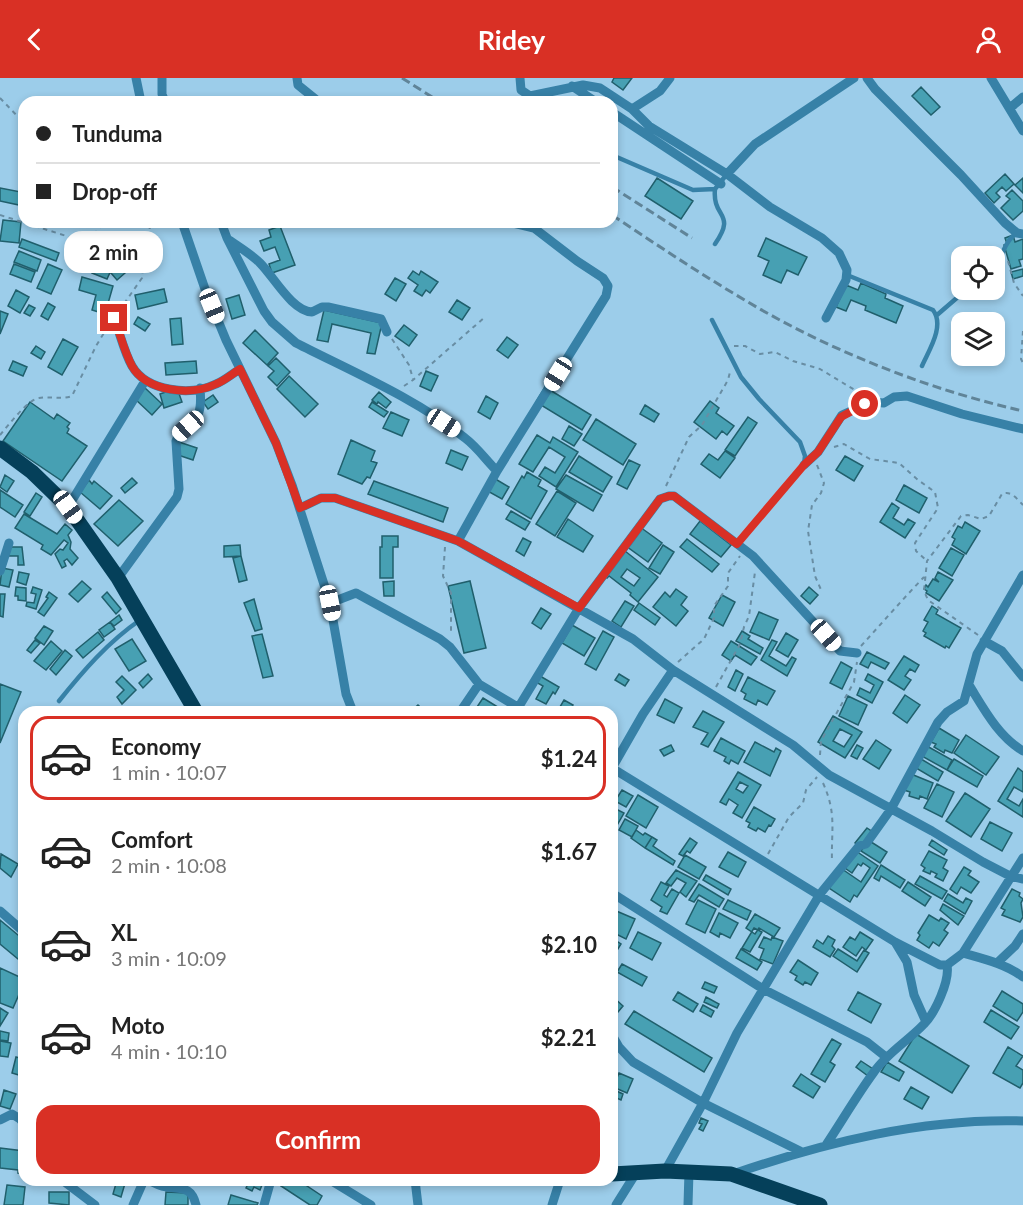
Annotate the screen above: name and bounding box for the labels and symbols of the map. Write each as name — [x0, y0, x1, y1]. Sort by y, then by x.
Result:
callout: 2 min — [64, 231, 164, 273]
car — [197, 286, 227, 326]
route end — [100, 304, 127, 331]
car — [541, 354, 575, 394]
route start — [851, 390, 878, 417]
car — [424, 406, 464, 440]
car — [169, 407, 207, 445]
car — [50, 487, 86, 527]
car — [318, 584, 342, 622]
car — [807, 616, 845, 654]

